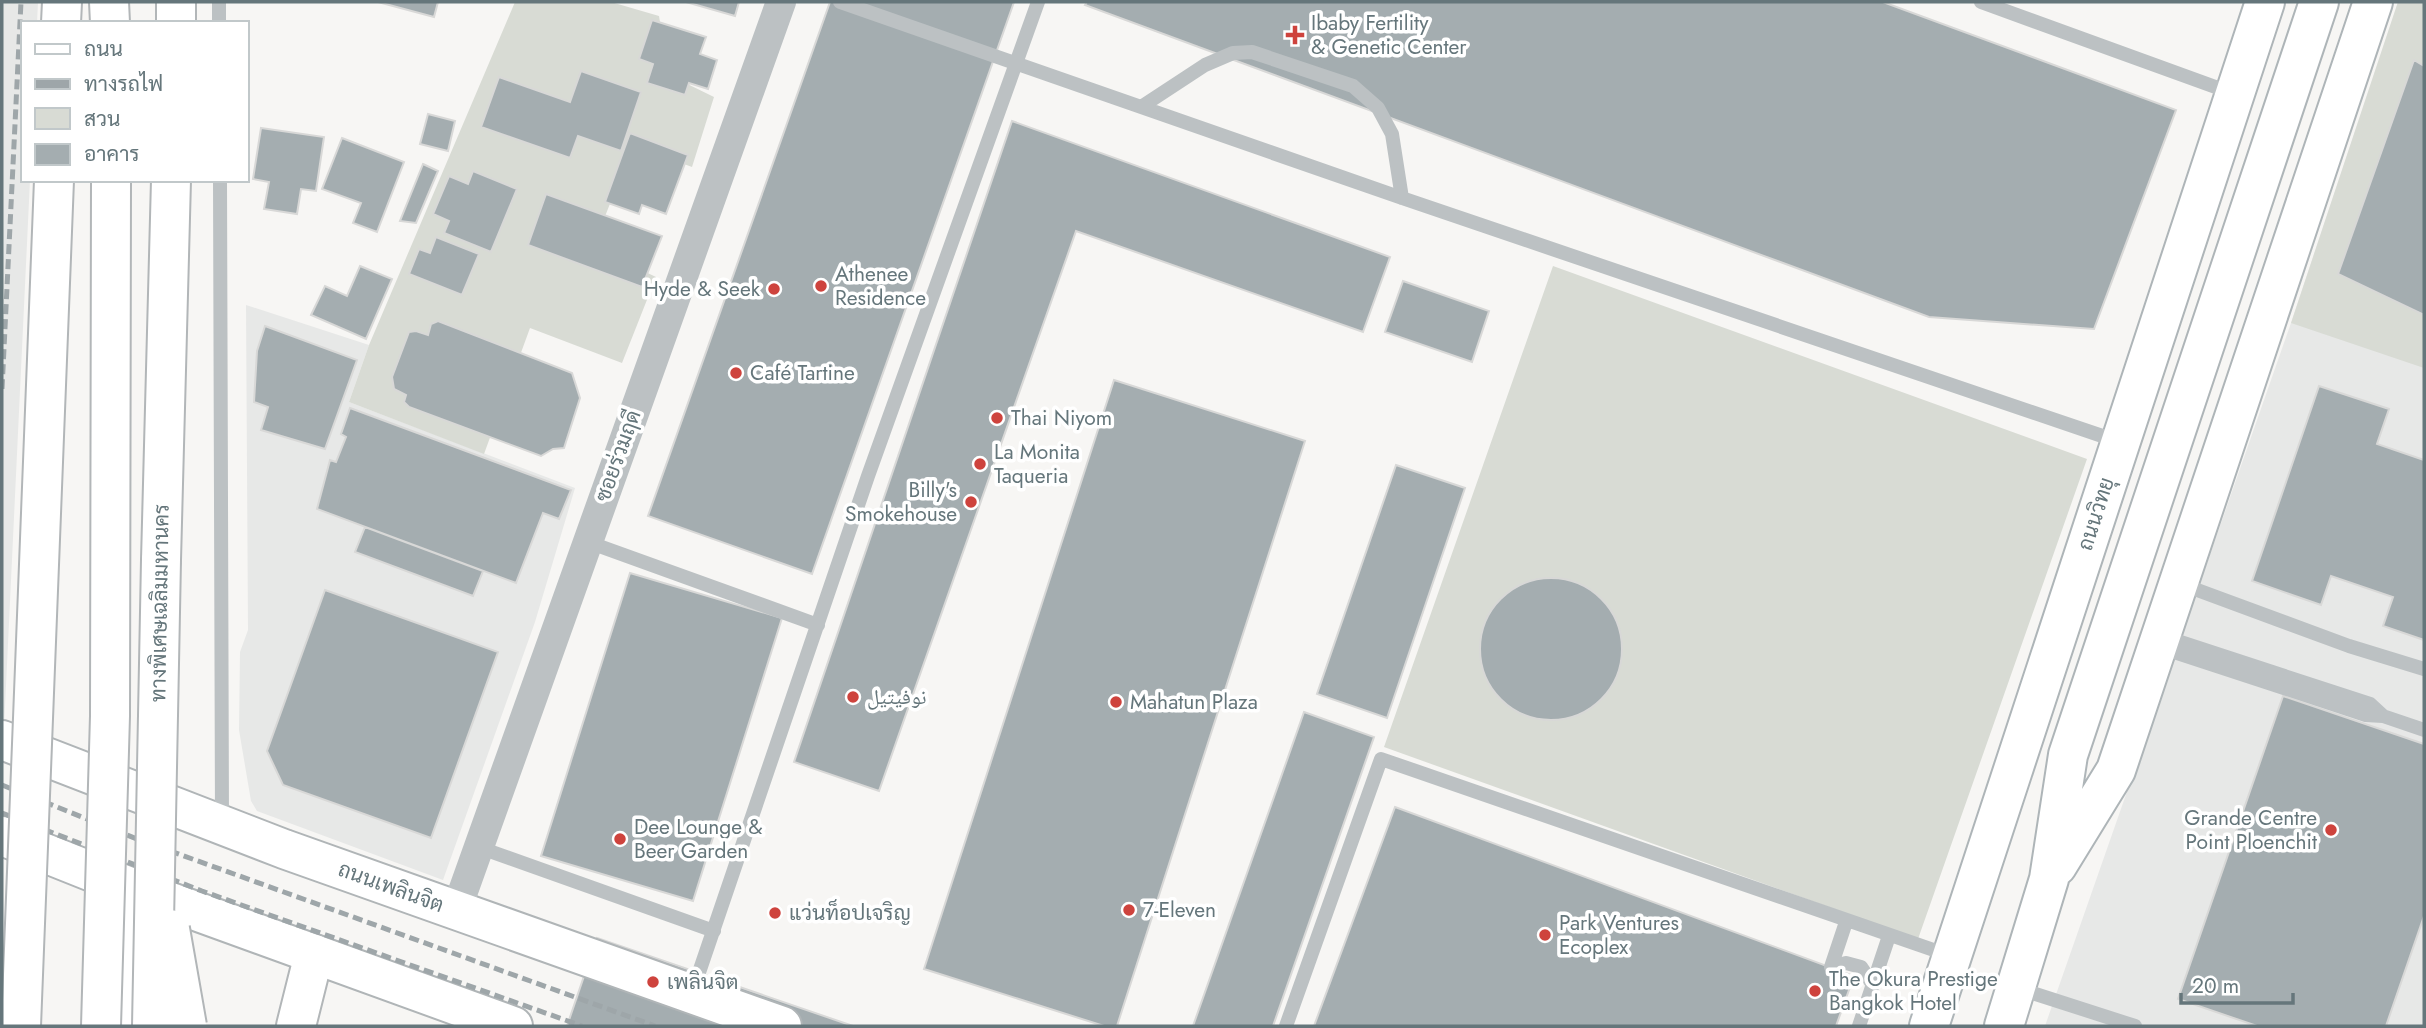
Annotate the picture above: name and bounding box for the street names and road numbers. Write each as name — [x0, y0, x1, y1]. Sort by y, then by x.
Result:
street label: ซอยร่วมฤดี — [588, 406, 648, 506]
street label: ถนนวิทยุ — [2070, 473, 2122, 555]
street label: ทางพิเศษเฉลิมมหานคร — [143, 504, 177, 702]
street label: ถนนเพลินจิต — [334, 854, 448, 920]

